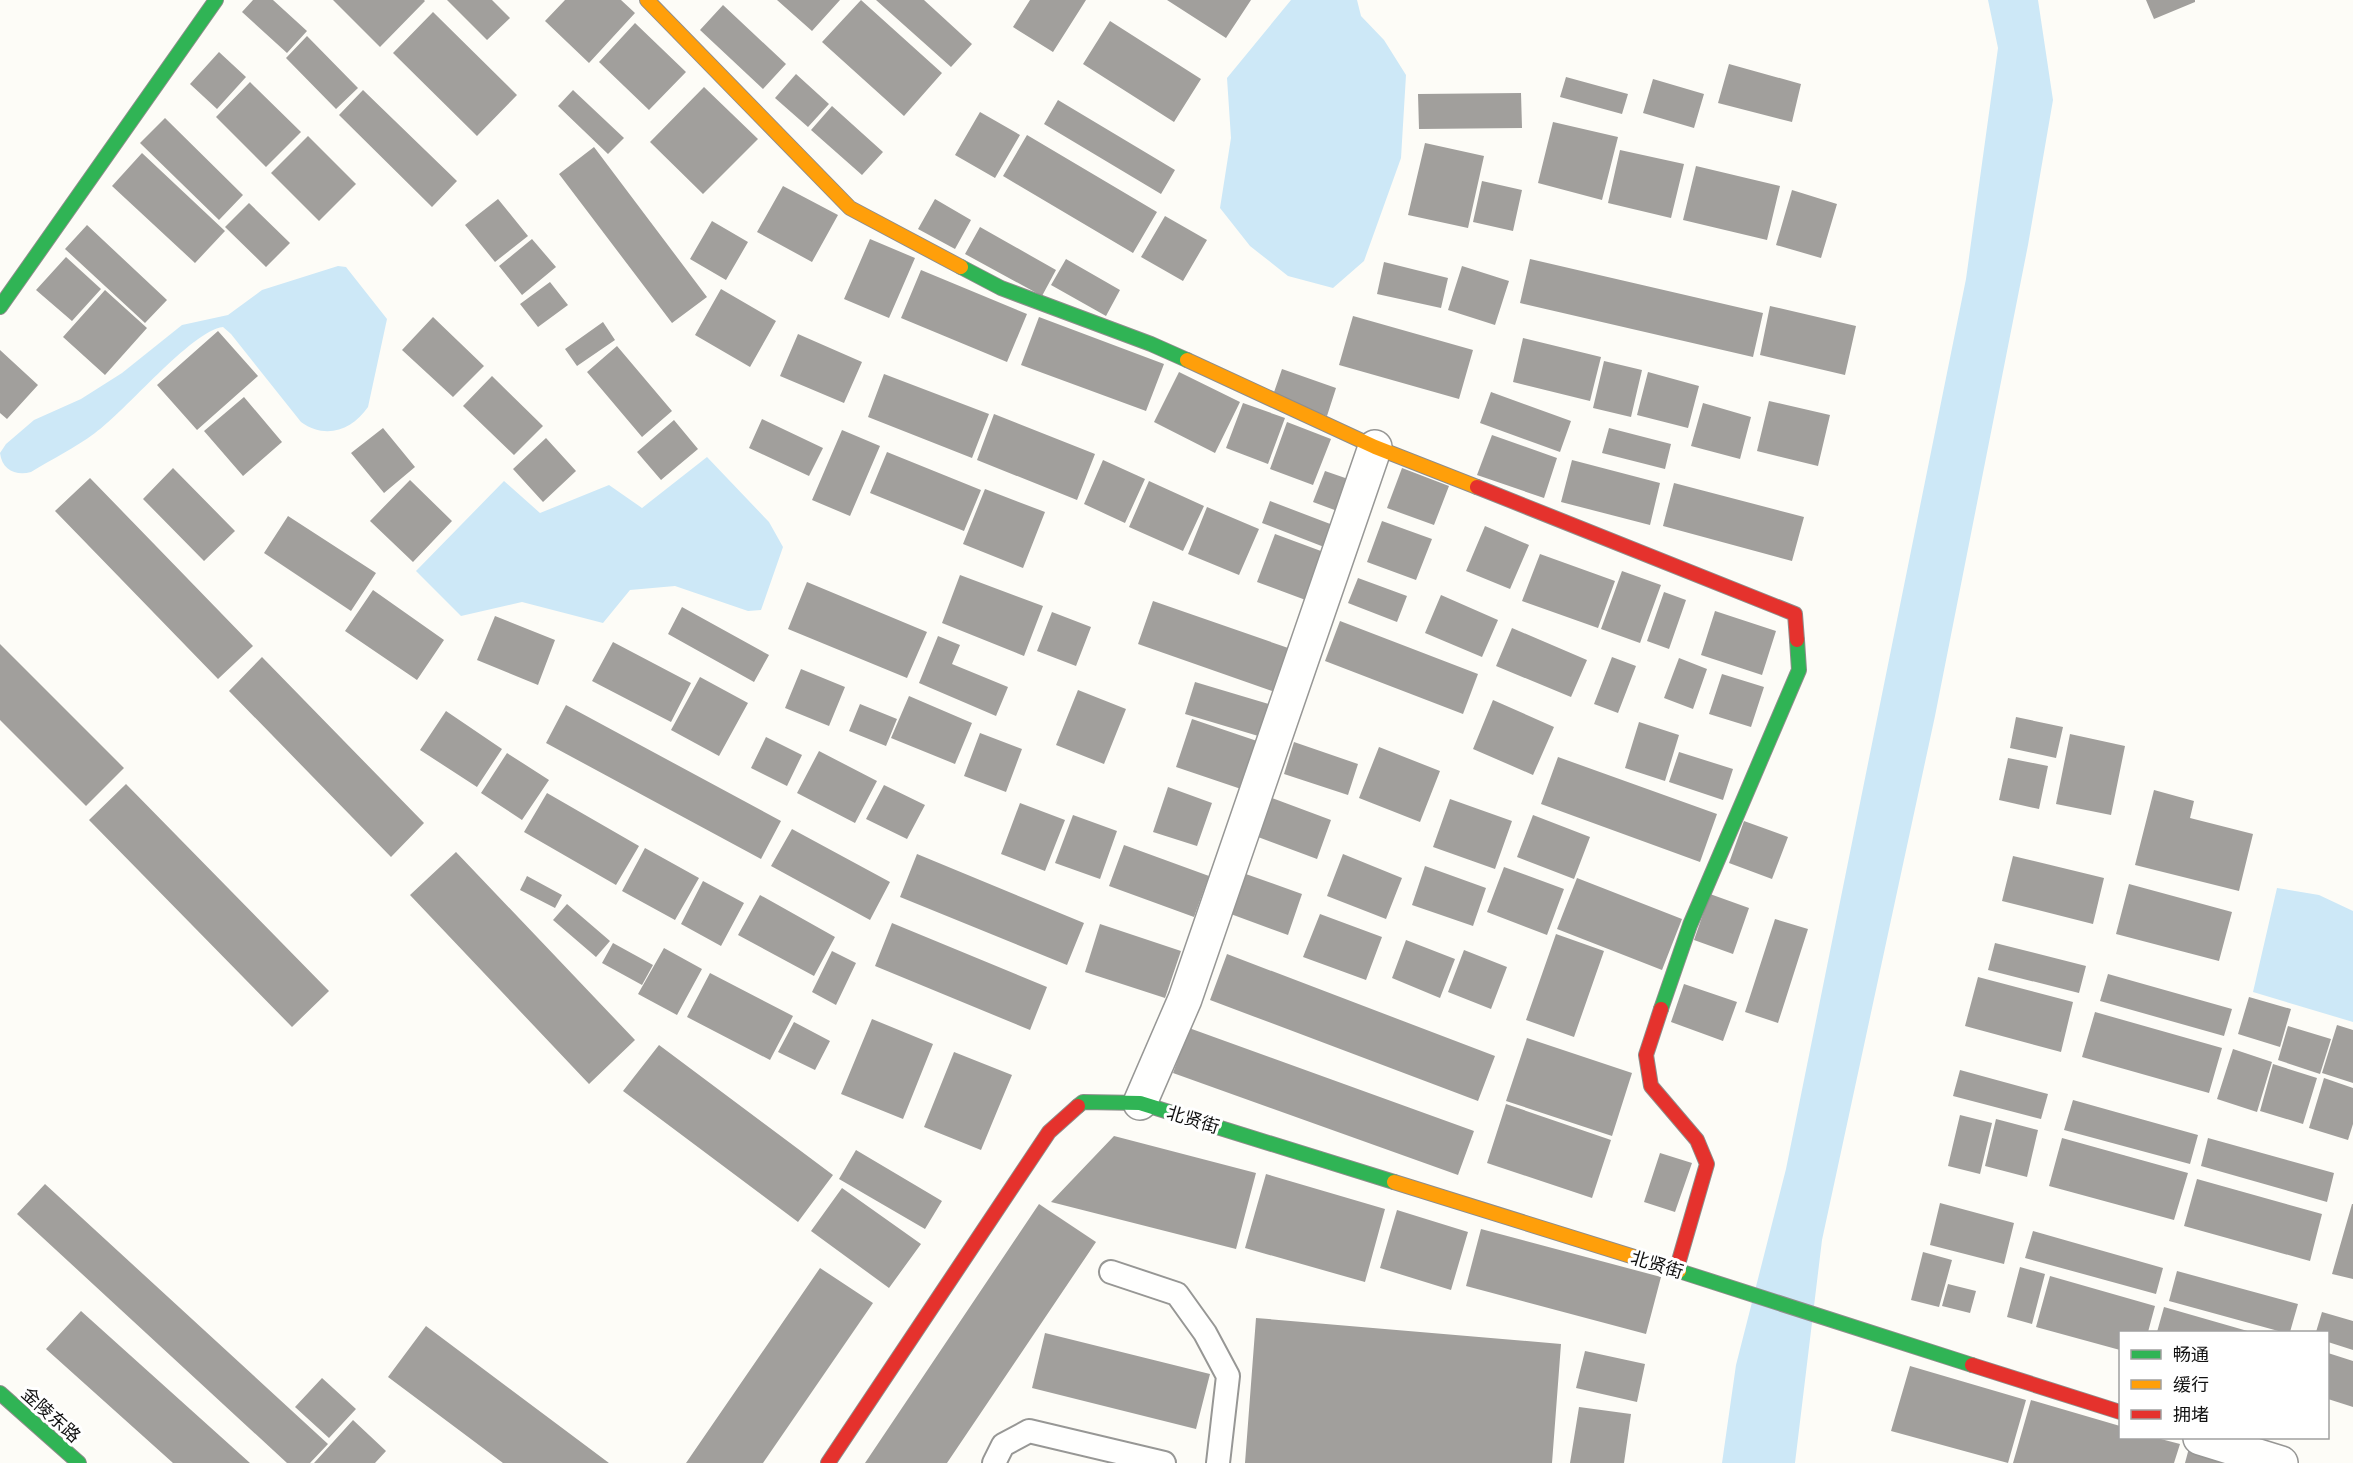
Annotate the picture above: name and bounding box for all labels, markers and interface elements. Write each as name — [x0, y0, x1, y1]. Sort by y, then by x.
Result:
street label: 北贤街 — [1164, 1102, 1222, 1138]
street label: 北贤街 — [1628, 1247, 1686, 1283]
legend — [2119, 1331, 2329, 1439]
text: 畅通 — [2173, 1344, 2209, 1366]
text: 缓行 — [2173, 1374, 2209, 1396]
street label: 金陵东路 — [17, 1383, 85, 1447]
text: 拥堵 — [2173, 1404, 2209, 1426]

